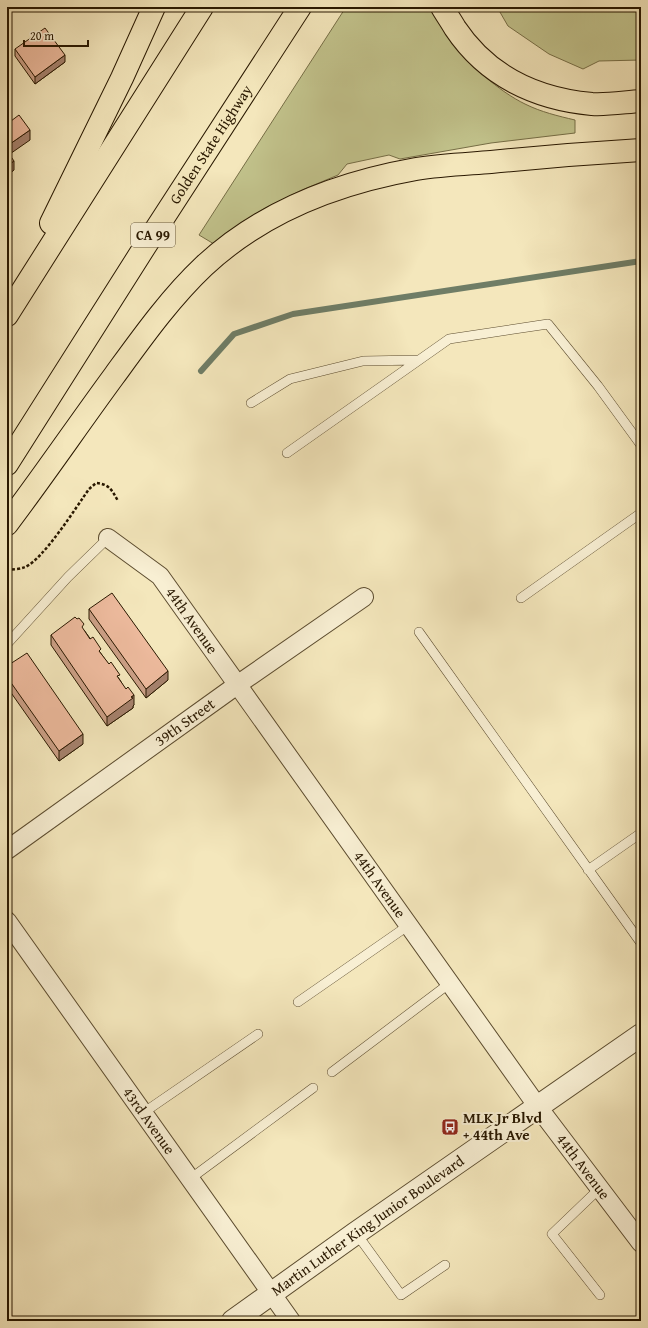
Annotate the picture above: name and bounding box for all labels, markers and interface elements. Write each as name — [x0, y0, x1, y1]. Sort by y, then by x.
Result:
scale bar — [24, 22, 88, 48]
text: 20 m — [30, 27, 54, 44]
street label: Golden State Highway — [164, 80, 257, 208]
road number: CA 99 — [131, 223, 175, 247]
street label: 44th Avenue — [161, 582, 223, 658]
street label: 39th Street — [150, 693, 220, 751]
street label: 44th Avenue — [349, 846, 411, 922]
street label: 43rd Avenue — [118, 1083, 180, 1158]
place label: MLK Jr Blvd + 44th Ave — [463, 1107, 542, 1145]
bus stop icon: MLK Jr Blvd + 44th Ave — [440, 1117, 460, 1137]
street label: 44th Avenue — [552, 1129, 615, 1204]
street label: Martin Luther King Junior Boulevard — [267, 1150, 468, 1300]

